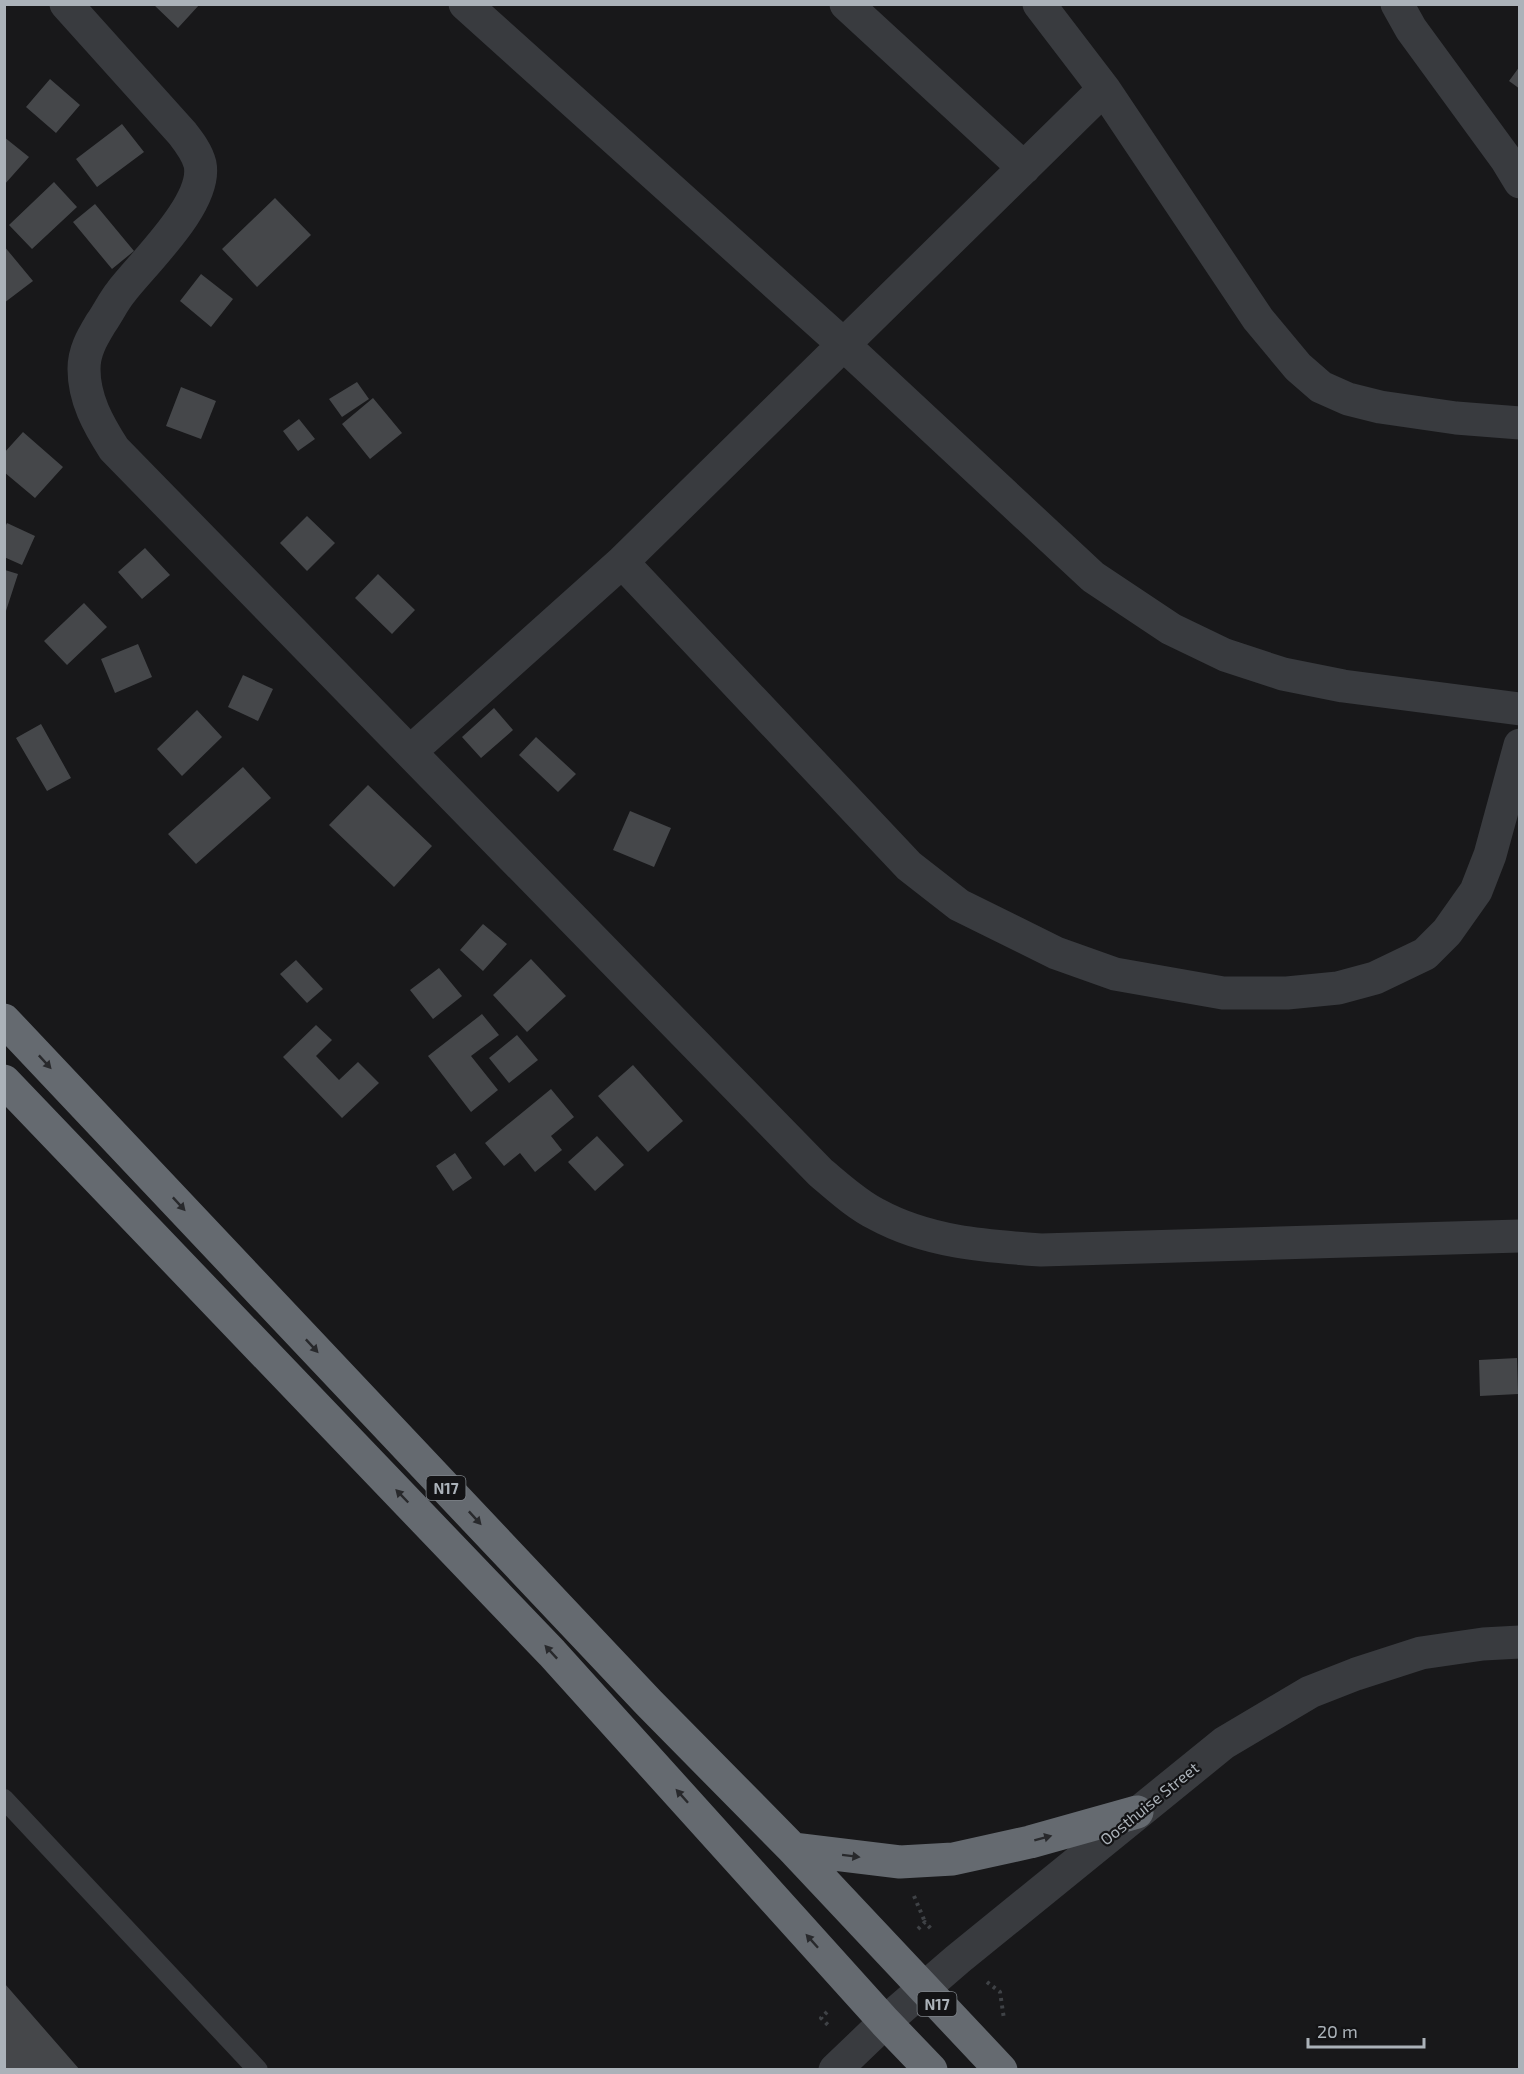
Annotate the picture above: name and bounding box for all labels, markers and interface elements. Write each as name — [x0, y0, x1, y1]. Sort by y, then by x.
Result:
one-way arrow — [38, 1054, 51, 1069]
one-way arrow — [171, 1197, 185, 1211]
one-way arrow — [305, 1339, 319, 1354]
road number: N17 — [426, 1476, 466, 1500]
one-way arrow — [395, 1489, 409, 1503]
one-way arrow — [467, 1511, 481, 1525]
one-way arrow — [545, 1645, 558, 1660]
street label: Oosthuise Street — [1096, 1757, 1202, 1849]
one-way arrow — [675, 1789, 689, 1804]
one-way arrow — [1034, 1833, 1052, 1842]
one-way arrow — [842, 1851, 861, 1861]
one-way arrow — [806, 1934, 819, 1949]
road number: N17 — [918, 1992, 956, 2016]
scale bar — [1308, 2011, 1424, 2049]
text: 20 m — [1317, 2020, 1358, 2042]

